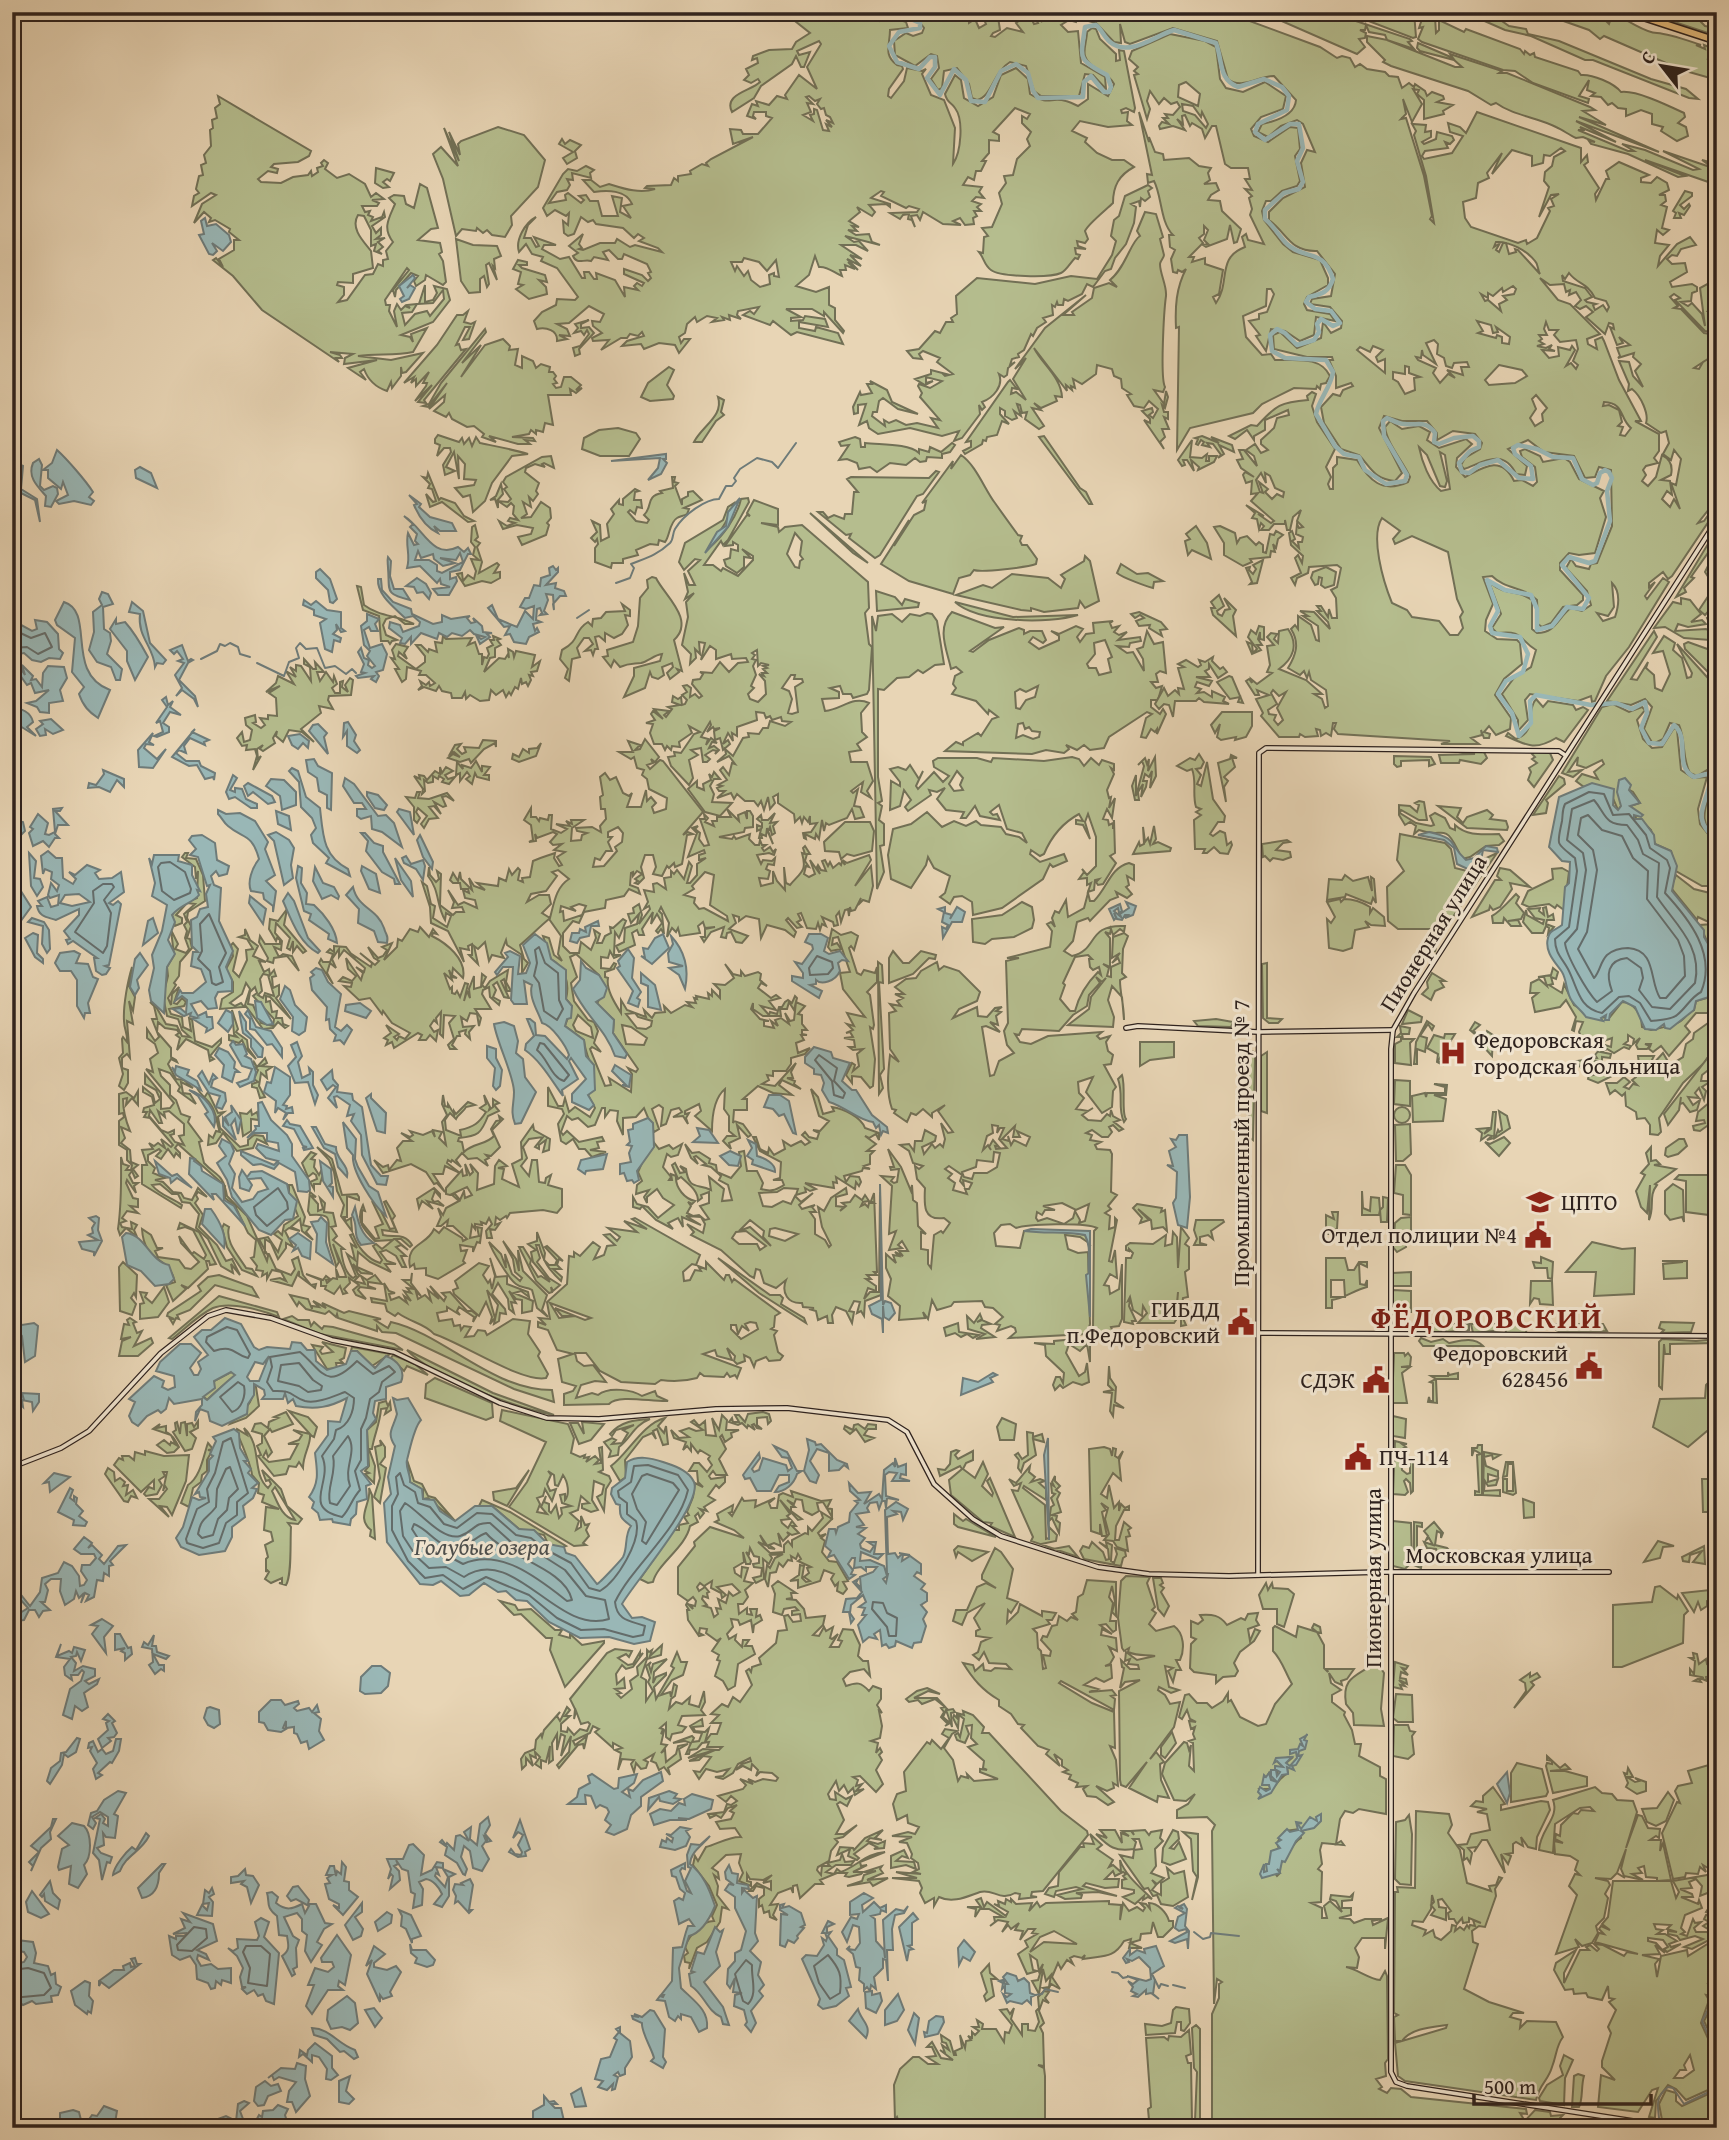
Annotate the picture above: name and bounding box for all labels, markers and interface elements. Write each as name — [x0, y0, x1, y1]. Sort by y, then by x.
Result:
north arrow — [1628, 32, 1698, 102]
text: С — [1633, 45, 1662, 69]
street label: Пионерная улица — [1371, 848, 1494, 1018]
street label: Промышленный проезд № 7 — [1224, 999, 1257, 1287]
place label: Федоровская городская больница — [1474, 1023, 1680, 1082]
hospital icon: Федоровская городская больница — [1438, 1038, 1468, 1068]
place label: ЦПТО — [1561, 1185, 1618, 1218]
school or university icon: ЦПТО — [1525, 1187, 1555, 1217]
place label: Отдел полиции №4 — [1322, 1218, 1517, 1251]
public building icon: Отдел полиции №4 — [1523, 1220, 1553, 1250]
place label: ГИБДД п.Федоровский — [1067, 1292, 1220, 1351]
district label: ФЁДОРОВСКИЙ — [1371, 1295, 1603, 1339]
public building icon: ГИБДД п.Федоровский — [1226, 1307, 1256, 1337]
place label: Федоровский 628456 — [1433, 1336, 1568, 1395]
public building icon: Федоровский 628456 — [1574, 1351, 1604, 1381]
place label: СДЭК — [1301, 1363, 1355, 1396]
public building icon: СДЭК — [1361, 1365, 1391, 1395]
place label: ПЧ-114 — [1379, 1440, 1449, 1473]
public building icon: ПЧ-114 — [1343, 1442, 1373, 1472]
street label: Пионерная улица — [1356, 1488, 1389, 1668]
water label: Голубые озера — [413, 1529, 550, 1564]
street label: Московская улица — [1406, 1538, 1593, 1571]
scale bar — [1474, 2063, 1650, 2107]
text: 500 m — [1484, 2071, 1536, 2102]

